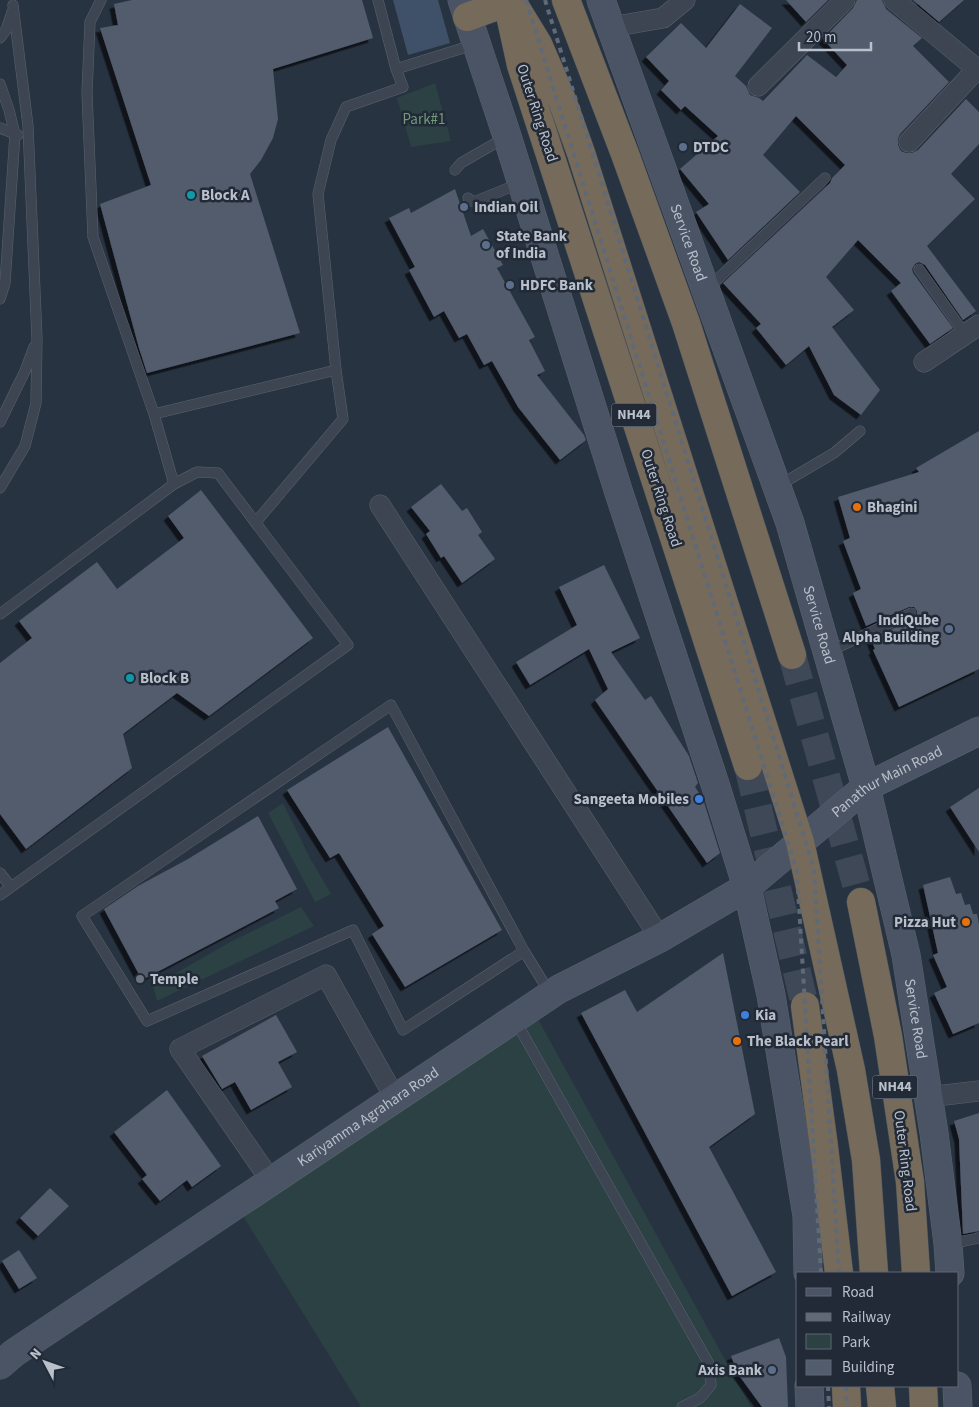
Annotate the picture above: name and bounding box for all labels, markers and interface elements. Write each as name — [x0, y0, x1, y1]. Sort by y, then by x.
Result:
scale bar — [799, 20, 872, 52]
text: 20 m — [806, 27, 836, 48]
street label: Outer Ring Road — [511, 61, 563, 165]
park label: Park#1 — [403, 109, 445, 130]
place label: DTDC — [693, 137, 729, 158]
marker: DTDC — [677, 141, 689, 153]
place label: Block A — [201, 185, 250, 206]
marker: Block A — [185, 189, 197, 201]
place label: Indian Oil — [474, 197, 539, 218]
marker: Indian Oil — [458, 201, 470, 213]
street label: Service Road — [665, 201, 712, 284]
place label: State Bank of India — [496, 226, 568, 264]
marker: State Bank of India — [480, 239, 492, 251]
place label: HDFC Bank — [520, 275, 594, 296]
marker: HDFC Bank — [504, 279, 516, 291]
road number: NH44 — [612, 404, 656, 426]
street label: Outer Ring Road — [635, 446, 687, 550]
place label: Bhagini — [867, 497, 917, 518]
marker: Bhagini — [851, 501, 863, 513]
street label: Service Road — [798, 583, 841, 667]
place label: IndiQube Alpha Building — [842, 610, 939, 648]
marker: IndiQube Alpha Building — [943, 623, 955, 635]
place label: Block B — [140, 668, 189, 689]
marker: Block B — [124, 672, 136, 684]
street label: Panathur Main Road — [827, 740, 946, 822]
place label: Sangeeta Mobiles — [574, 789, 689, 810]
marker: Sangeeta Mobiles — [693, 793, 705, 805]
place label: Pizza Hut — [894, 912, 956, 933]
marker: Pizza Hut — [960, 916, 972, 928]
place label: Temple — [150, 969, 199, 990]
marker: Temple — [134, 973, 146, 985]
street label: Service Road — [899, 977, 933, 1060]
place label: Kia — [755, 1005, 776, 1026]
marker: Kia — [739, 1009, 751, 1021]
place label: The Black Pearl — [747, 1031, 849, 1052]
marker: The Black Pearl — [731, 1035, 743, 1047]
street label: Kariyamma Agrahara Road — [293, 1062, 443, 1172]
road number: NH44 — [872, 1076, 918, 1098]
street label: Outer Ring Road — [888, 1109, 922, 1213]
legend — [796, 1272, 959, 1387]
text: Road — [842, 1282, 874, 1303]
text: Railway — [842, 1307, 891, 1328]
text: Park — [842, 1332, 871, 1353]
north arrow — [20, 1337, 70, 1387]
text: N — [25, 1344, 47, 1364]
text: Building — [842, 1357, 895, 1378]
place label: Axis Bank — [697, 1360, 763, 1381]
marker: Axis Bank — [766, 1364, 778, 1376]

